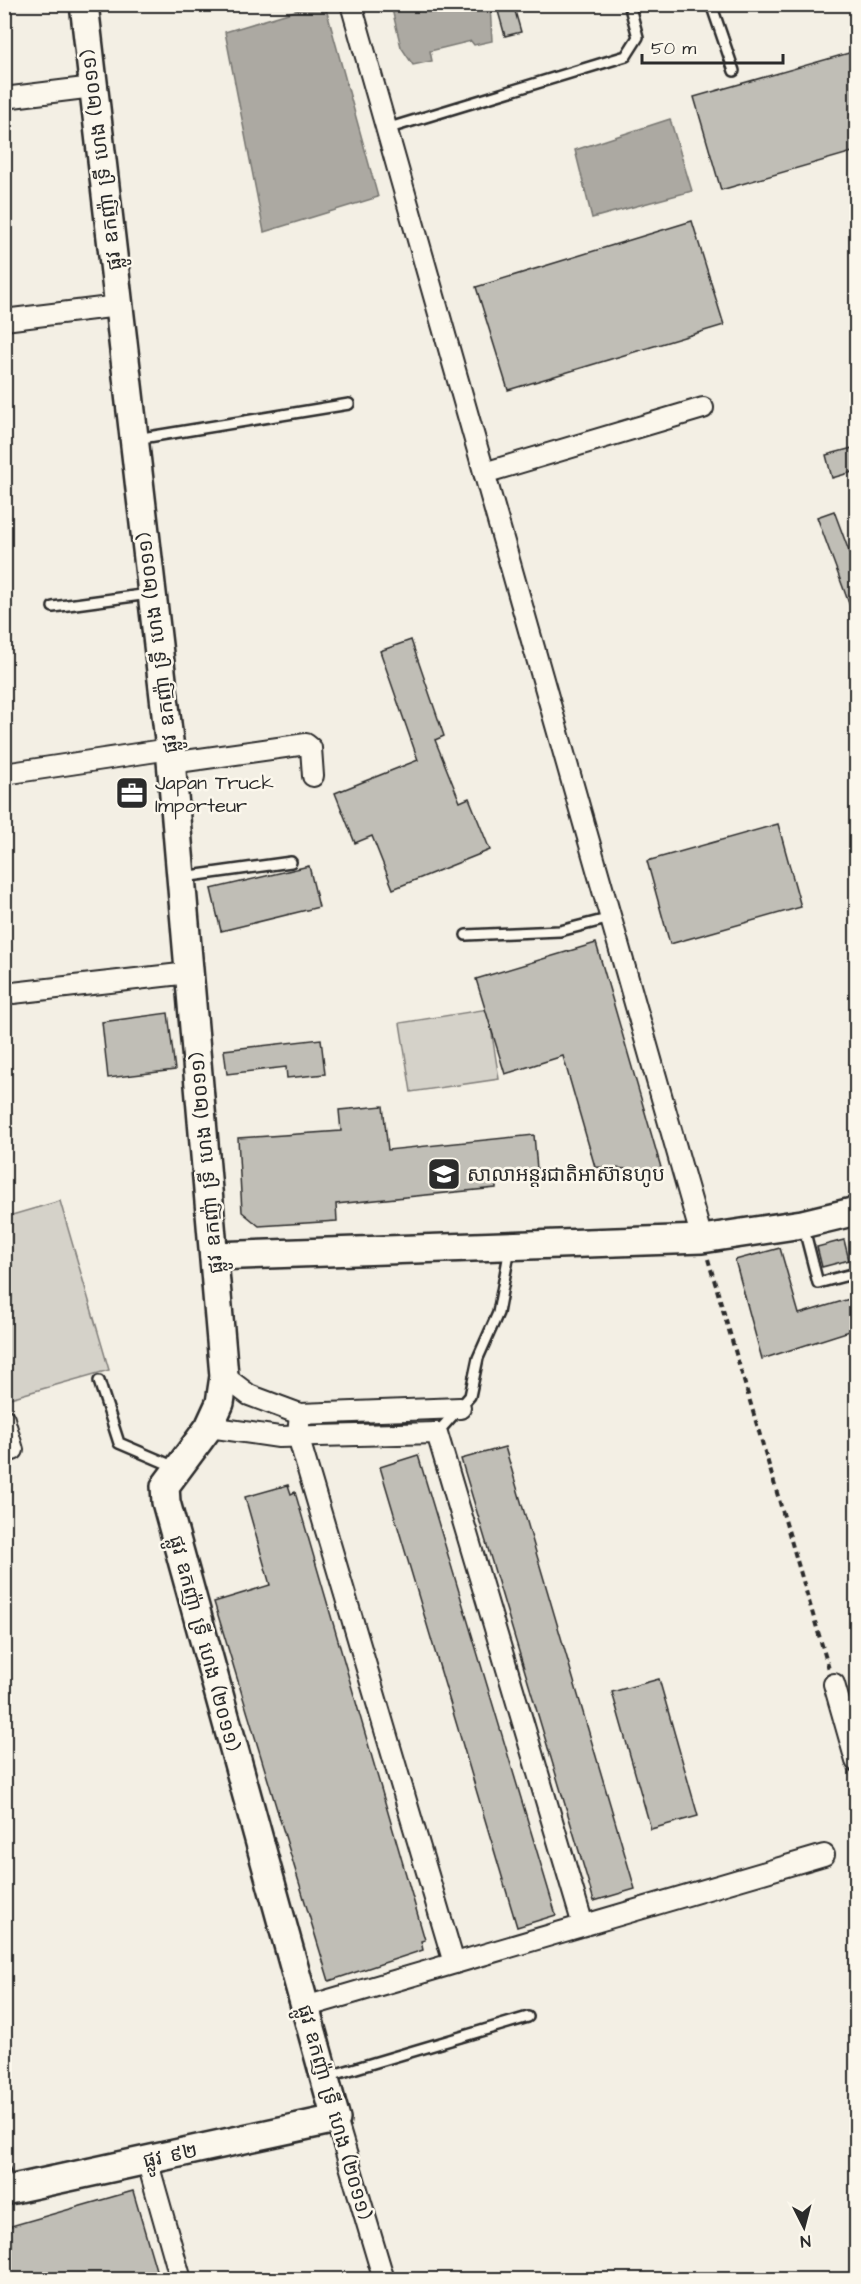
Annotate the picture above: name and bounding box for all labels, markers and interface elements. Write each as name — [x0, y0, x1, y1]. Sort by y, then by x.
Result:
scale bar — [642, 27, 783, 65]
text: 50 m — [651, 36, 696, 61]
street label: ផ្លូវ ឧកញ៉ា ទ្រី ហេង (២០១១) — [75, 47, 133, 272]
street label: ផ្លូវ ឧកញ៉ា ទ្រី ហេង (២០១១) — [131, 530, 189, 755]
place label: Japan Truck Importeur — [155, 769, 274, 820]
office icon: Japan Truck Importeur — [114, 775, 150, 811]
street label: ផ្លូវ ឧកញ៉ា ទ្រី ហេង (២០១១) — [183, 1051, 235, 1275]
school or university icon: សាលាអន្ដរជាតិអាស៊ានហូប — [426, 1156, 462, 1192]
place label: សាលាអន្ដរជាតិអាស៊ានហូប — [467, 1161, 665, 1189]
street label: ផ្លូវ ឧកញ៉ា ទ្រី ហេង (២០១១) — [158, 1532, 246, 1755]
street label: ផ្លូវ ឧកញ៉ា ទ្រី ហេង (២០១១) — [286, 2002, 378, 2224]
street label: ផ្លូវ ៩២ — [140, 2137, 201, 2179]
north arrow — [774, 2197, 834, 2257]
text: N — [799, 2229, 812, 2252]

